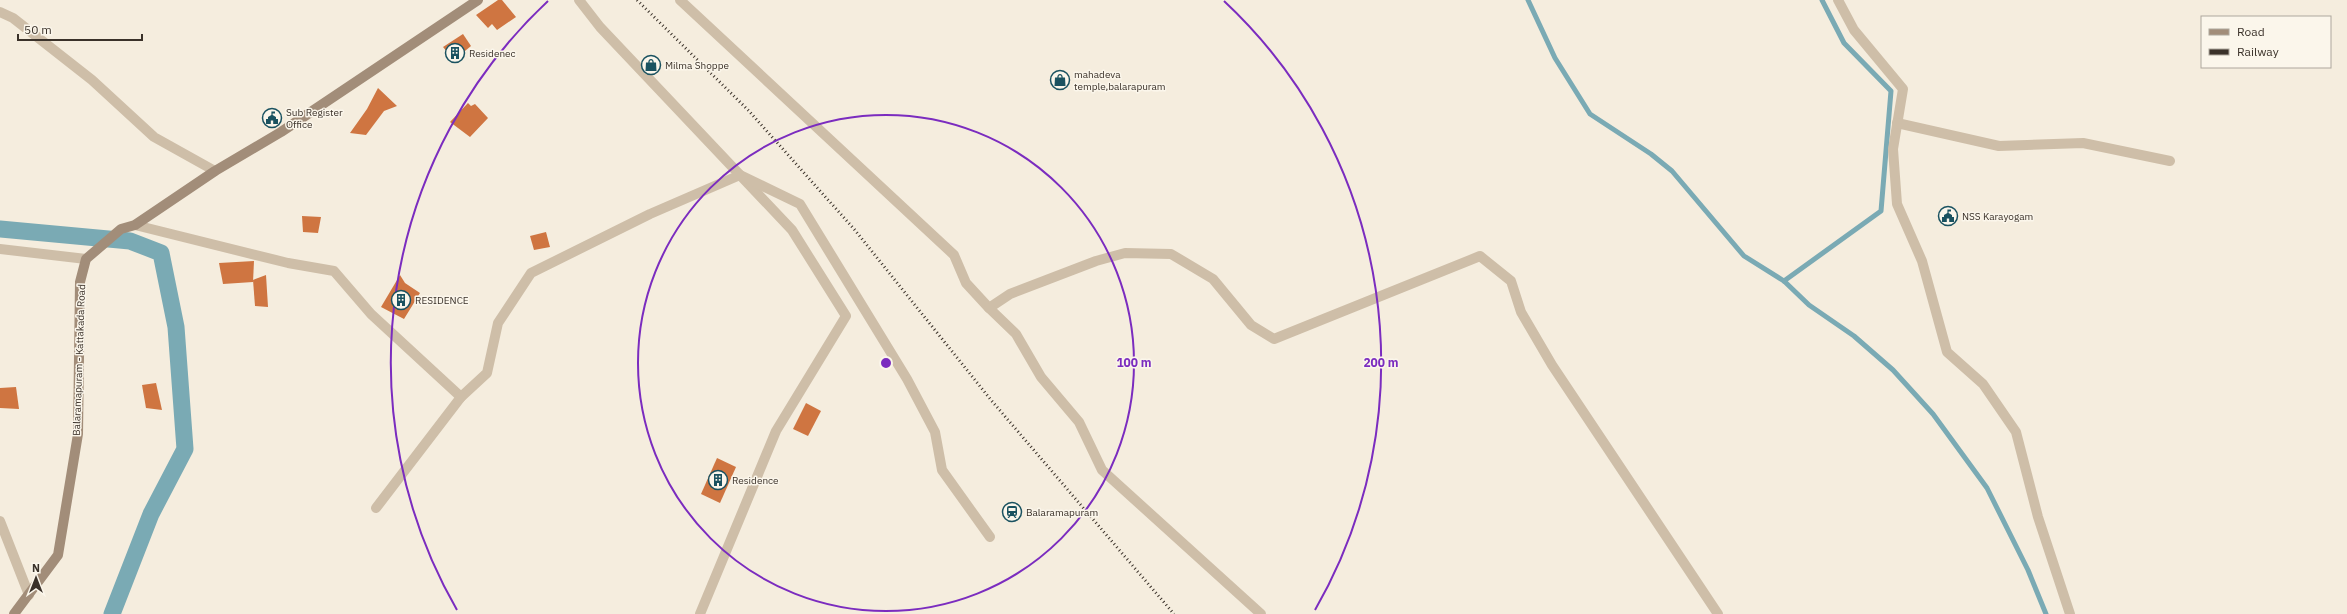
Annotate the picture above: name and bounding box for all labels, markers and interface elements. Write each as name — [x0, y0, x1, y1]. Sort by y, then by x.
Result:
scale bar — [18, 16, 142, 42]
legend — [2201, 16, 2331, 68]
text: 50 m — [24, 22, 52, 37]
text: Road — [2237, 24, 2265, 39]
building icon: Residenec — [444, 42, 466, 64]
text: Railway — [2237, 44, 2279, 59]
place label: Residenec — [469, 47, 516, 60]
shop icon: Milma Shoppe — [640, 54, 662, 76]
place label: Milma Shoppe — [665, 59, 729, 72]
place label: mahadeva temple,balarapuram — [1074, 68, 1166, 93]
shop icon: mahadeva temple,balarapuram — [1049, 69, 1071, 91]
place label: Sub Register Office — [286, 106, 343, 131]
public building icon: Sub Register Office — [261, 107, 283, 129]
public building icon: NSS Karayogam — [1937, 205, 1959, 227]
place label: NSS Karayogam — [1962, 210, 2033, 223]
street label: Balaramapuram - Kattakada Road — [70, 284, 88, 436]
building icon: RESIDENCE — [390, 289, 412, 311]
place label: RESIDENCE — [415, 294, 469, 307]
text: 100 m — [1116, 355, 1152, 370]
text: 200 m — [1363, 355, 1399, 370]
centre of rings — [879, 356, 893, 370]
building icon: Residence — [707, 469, 729, 491]
place label: Residence — [732, 474, 779, 487]
station icon: Balaramapuram — [1001, 501, 1023, 523]
place label: Balaramapuram — [1026, 506, 1098, 519]
north arrow — [16, 558, 56, 598]
text: N — [32, 561, 40, 575]

